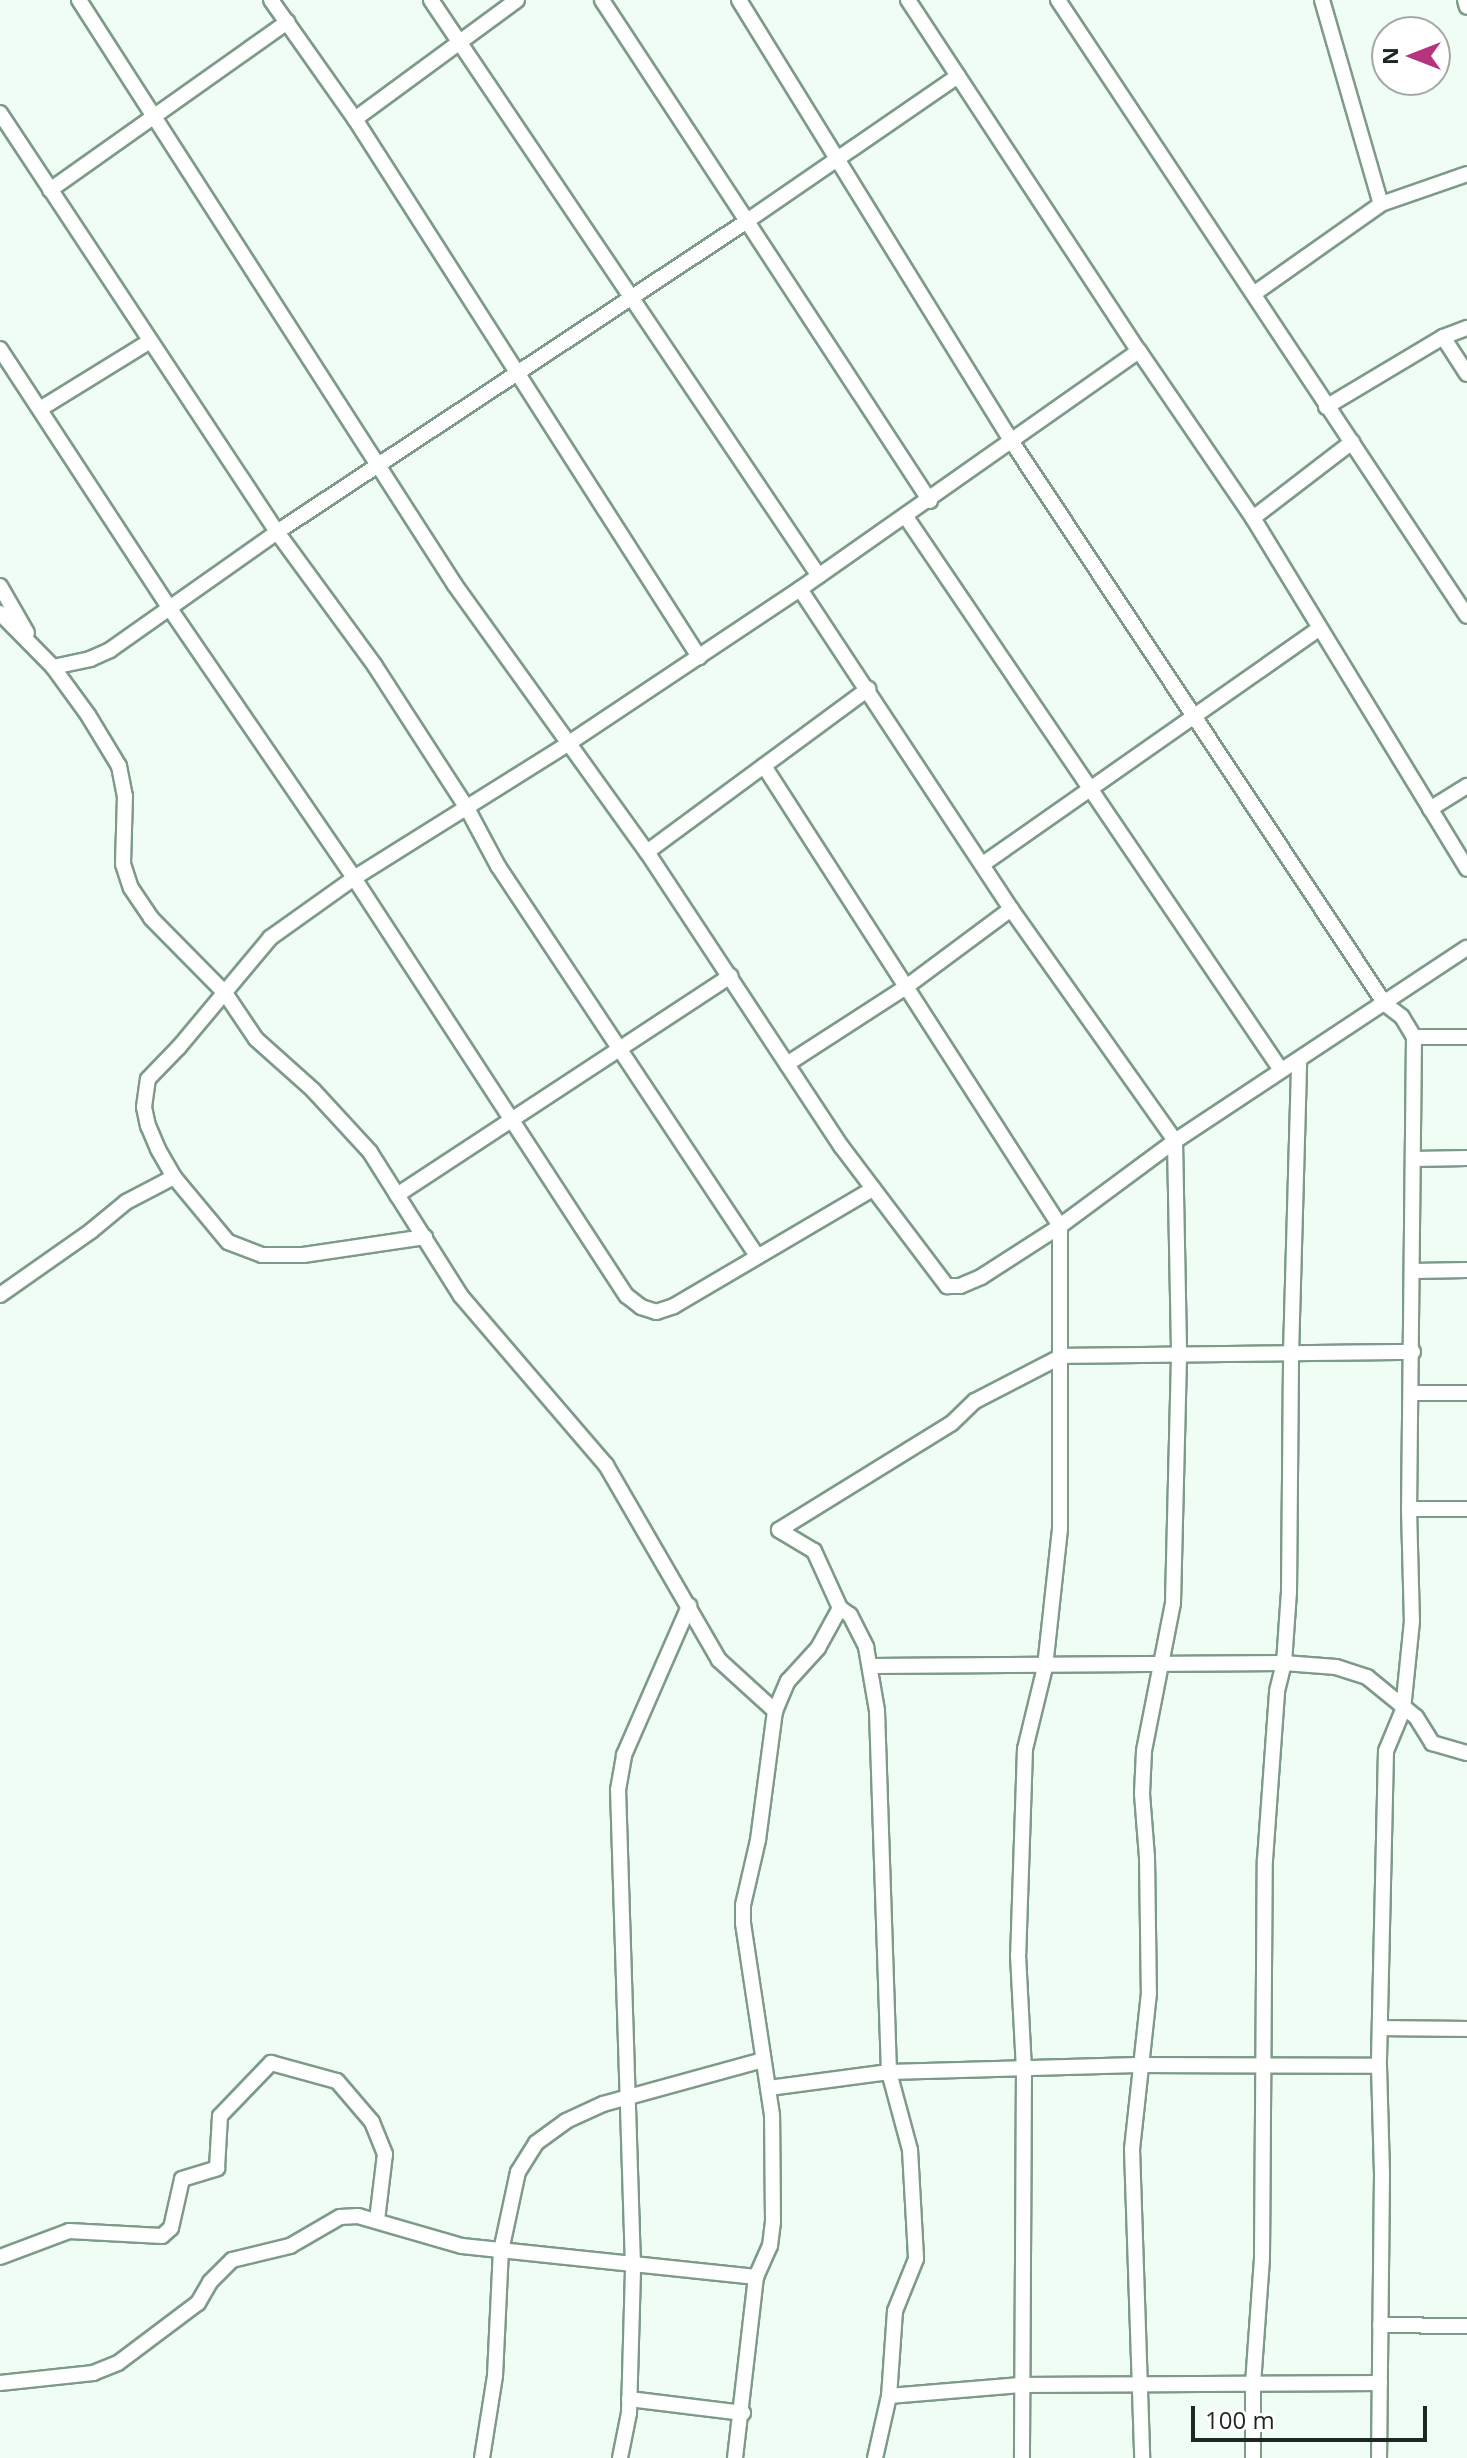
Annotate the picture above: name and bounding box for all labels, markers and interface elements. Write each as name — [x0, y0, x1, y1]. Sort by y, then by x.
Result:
north arrow — [1371, 16, 1451, 96]
text: N — [1374, 47, 1404, 65]
scale bar — [1195, 2390, 1431, 2440]
text: 100 m — [1205, 2403, 1275, 2436]

